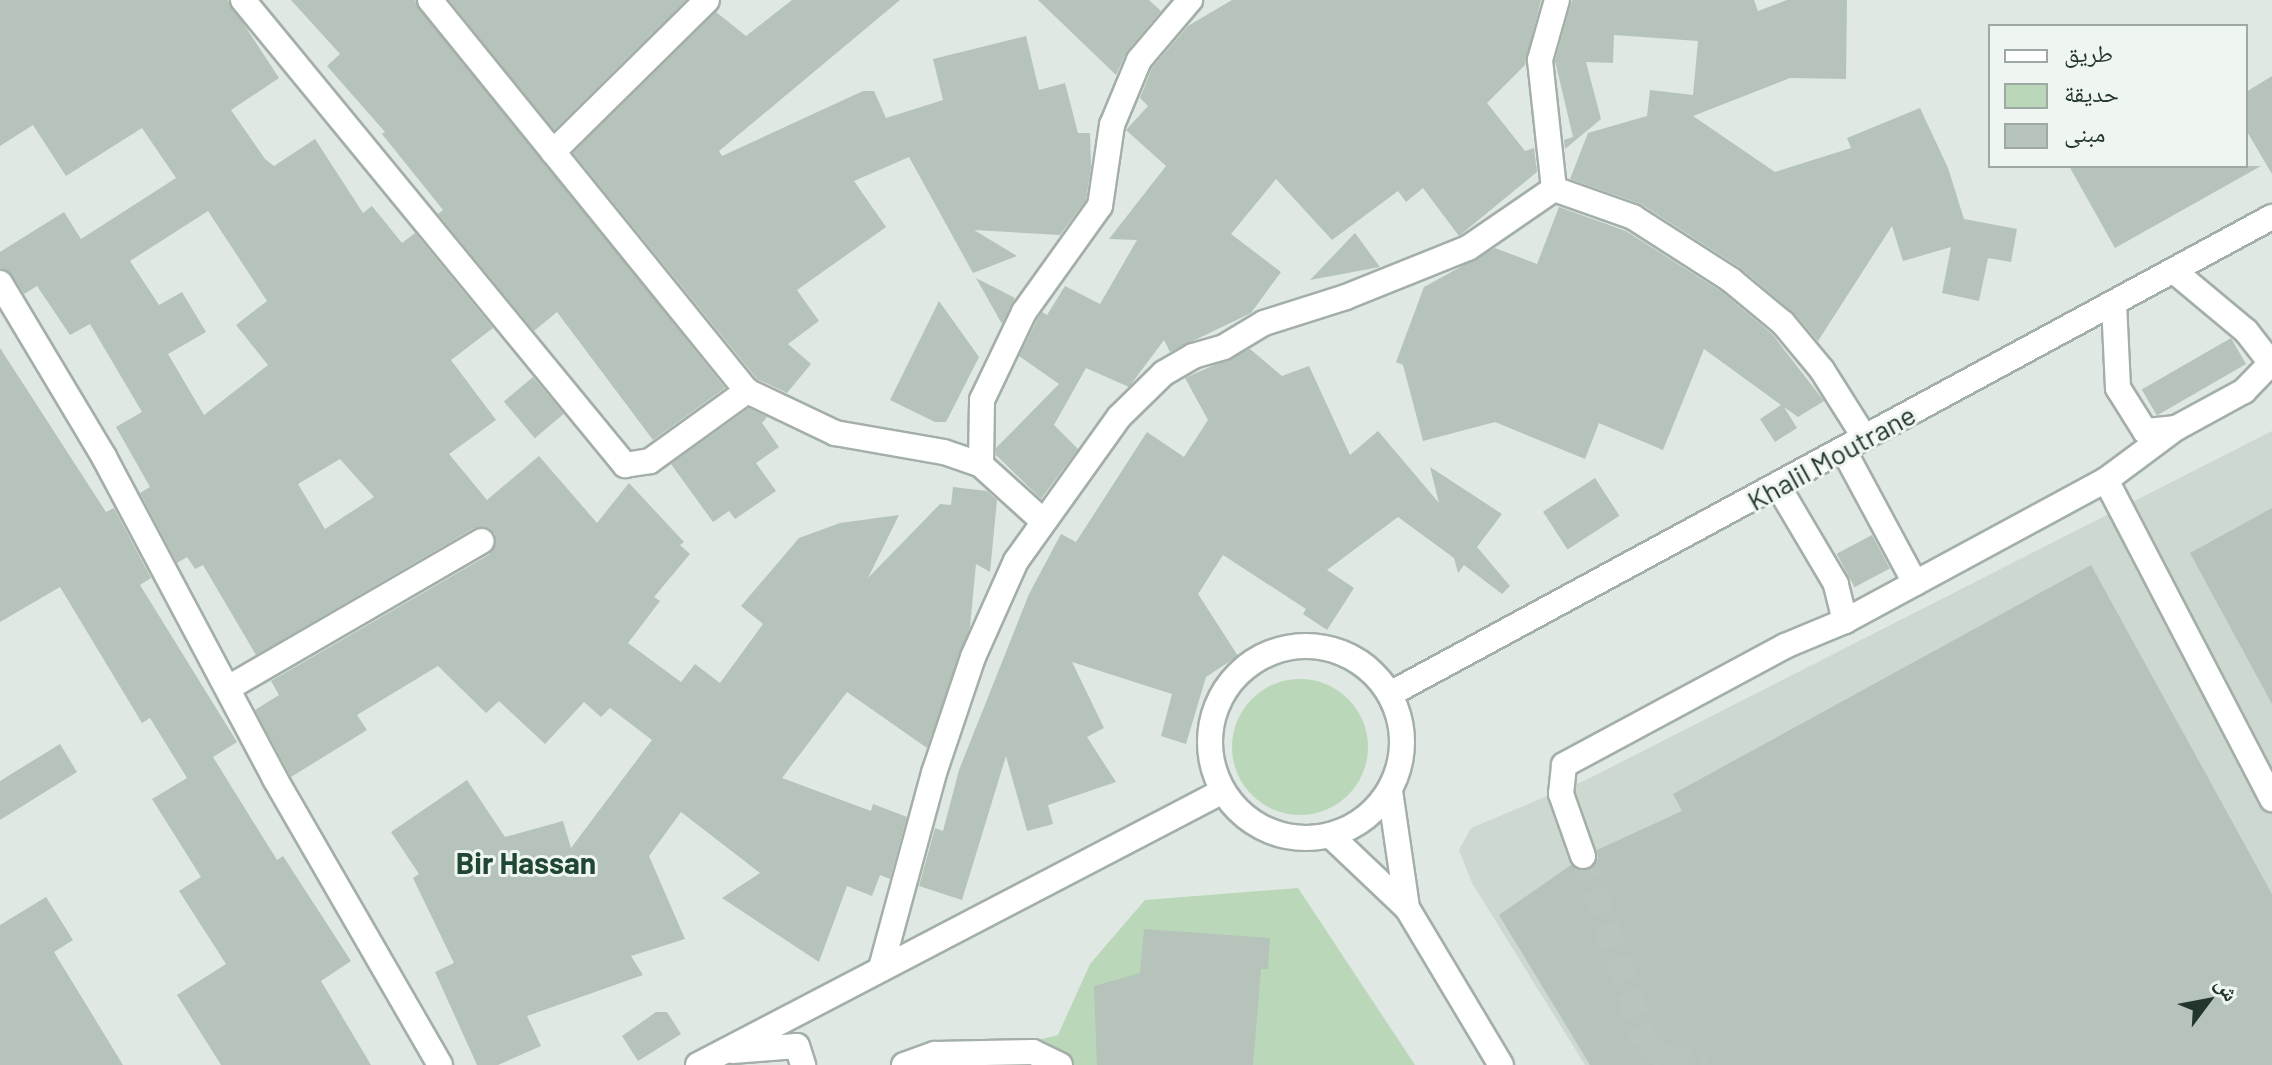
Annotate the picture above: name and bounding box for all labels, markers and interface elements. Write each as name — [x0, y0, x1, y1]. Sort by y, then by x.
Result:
legend — [1988, 24, 2248, 168]
text: طريق — [2064, 38, 2113, 67]
text: حديقة — [2064, 78, 2119, 107]
text: مبنى — [2064, 118, 2105, 147]
street label: Khalil Moutrane — [1741, 397, 1921, 517]
district label: Bir Hassan — [456, 844, 596, 880]
north arrow — [2168, 961, 2248, 1041]
text: ش — [2211, 971, 2246, 1005]

